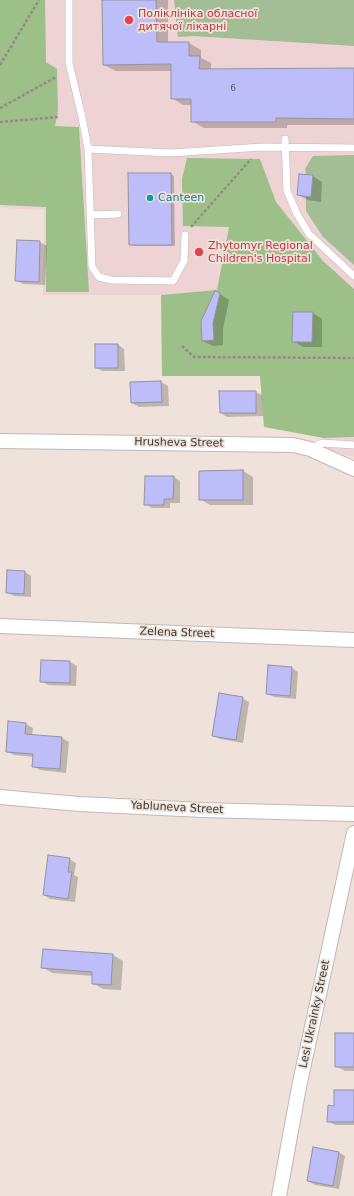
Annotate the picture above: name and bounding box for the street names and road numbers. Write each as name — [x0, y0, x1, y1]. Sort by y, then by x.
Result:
street label: Hrusheva Street — [134, 436, 224, 450]
street label: Zelena Street — [139, 625, 215, 641]
street label: Yabluneva Street — [130, 799, 224, 817]
street label: Lesi Ukrainky Street — [297, 959, 333, 1069]

